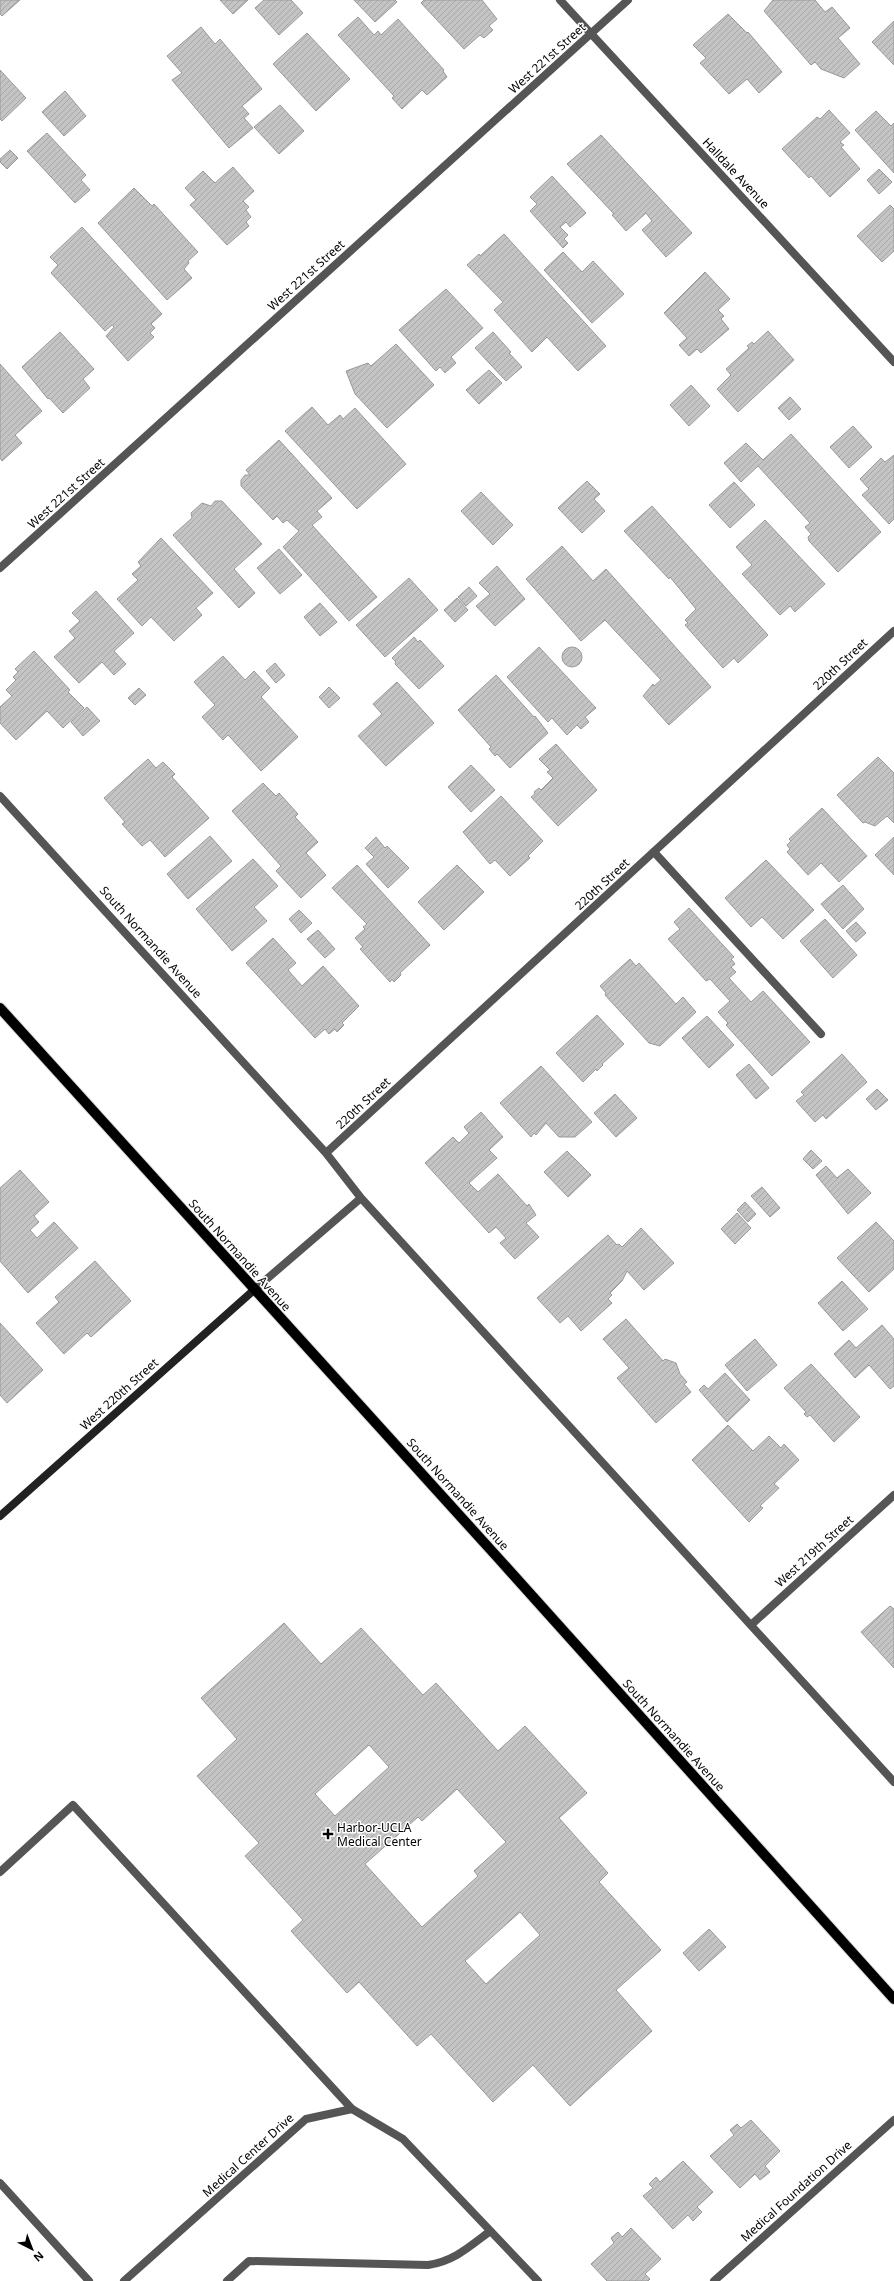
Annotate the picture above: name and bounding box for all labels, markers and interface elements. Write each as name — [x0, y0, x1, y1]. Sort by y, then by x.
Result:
street label: West 221st Street — [505, 18, 590, 97]
street label: Halldale Avenue — [699, 134, 773, 212]
street label: West 221st Street — [264, 235, 349, 314]
street label: West 221st Street — [24, 453, 109, 532]
street label: 220th Street — [809, 634, 872, 694]
street label: 220th Street — [571, 854, 634, 914]
street label: South Normandie Avenue — [96, 882, 206, 1002]
street label: 220th Street — [332, 1073, 395, 1133]
street label: South Normandie Avenue — [185, 1195, 295, 1315]
street label: West 220th Street — [76, 1354, 162, 1434]
street label: South Normandie Avenue — [403, 1434, 513, 1554]
street label: West 219th Street — [771, 1511, 857, 1591]
street label: South Normandie Avenue — [619, 1675, 729, 1795]
place label: Harbor-UCLA Medical Center — [337, 1819, 422, 1850]
marker: Harbor-UCLA Medical Center — [322, 1828, 334, 1840]
street label: Medical Center Drive — [199, 2109, 297, 2201]
street label: Medical Foundation Drive — [737, 2136, 855, 2246]
north arrow — [12, 2229, 52, 2269]
text: N — [31, 2248, 47, 2265]

